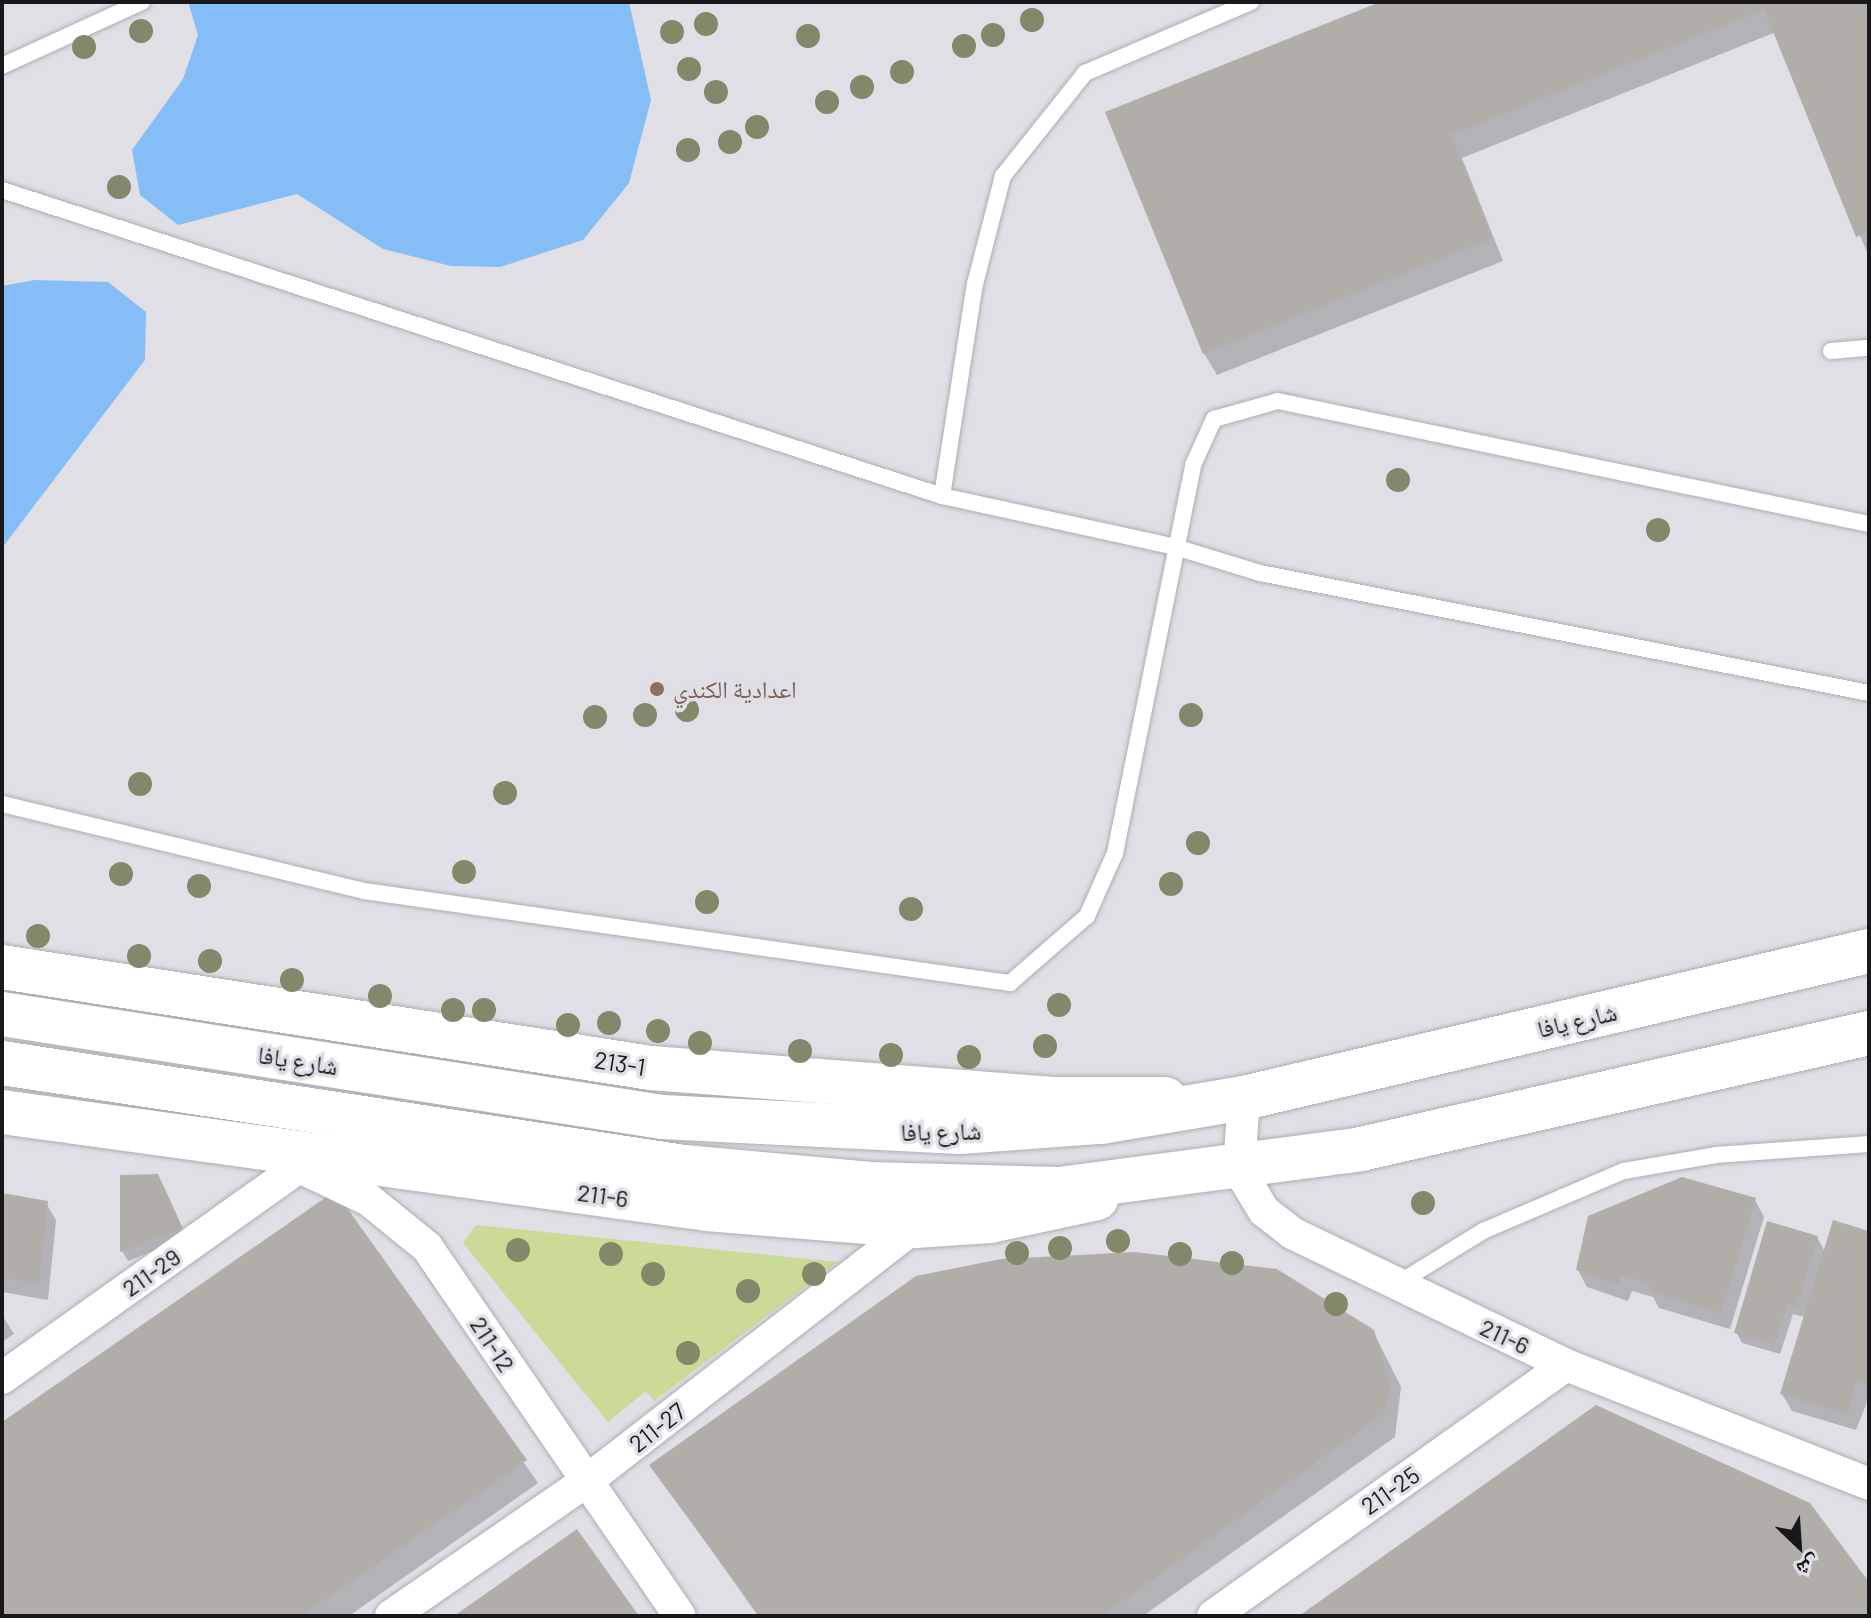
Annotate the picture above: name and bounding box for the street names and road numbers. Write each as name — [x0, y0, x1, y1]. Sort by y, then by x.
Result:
street label: شارع يافا — [1534, 997, 1620, 1043]
street label: شارع يافا — [256, 1039, 340, 1081]
street label: 213-1 — [592, 1045, 648, 1081]
street label: شارع يافا — [900, 1116, 982, 1146]
street label: 211-6 — [576, 1177, 630, 1213]
street label: 211-29 — [116, 1242, 186, 1302]
street label: 211-12 — [465, 1311, 521, 1377]
street label: 211-6 — [1476, 1312, 1534, 1360]
street label: 211-27 — [623, 1396, 691, 1458]
street label: 211-25 — [1356, 1460, 1424, 1520]

